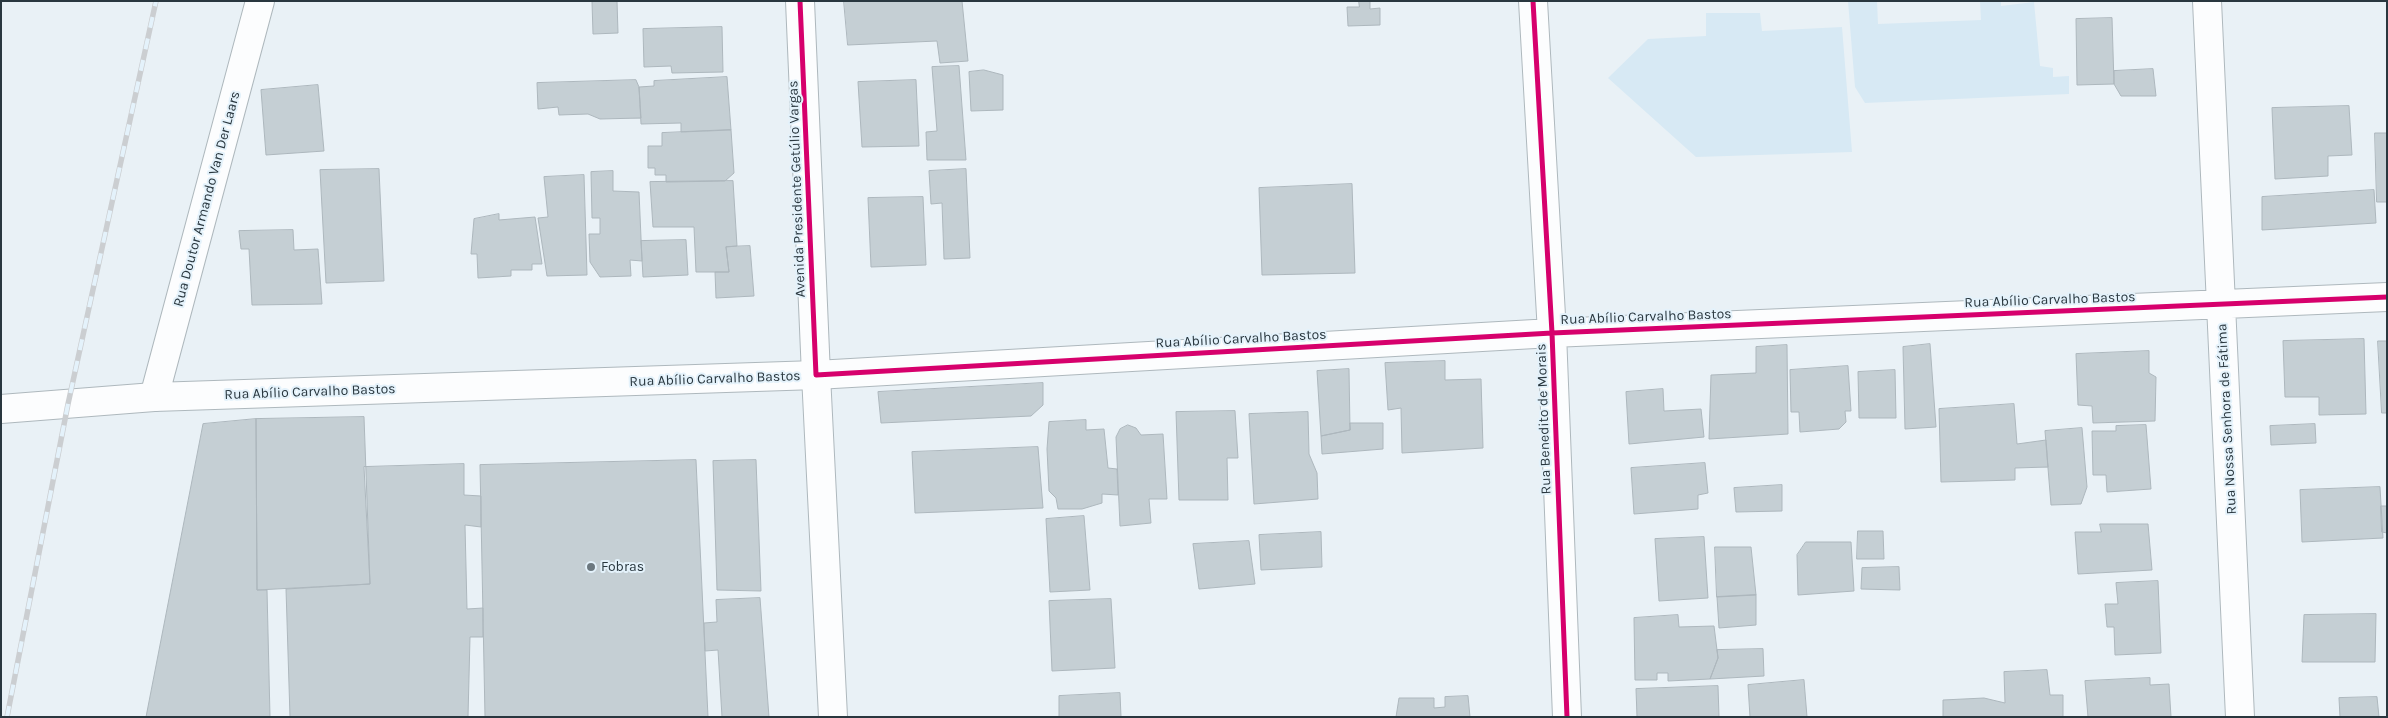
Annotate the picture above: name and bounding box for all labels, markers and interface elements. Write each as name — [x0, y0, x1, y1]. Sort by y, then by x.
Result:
street label: Avenida Presidente Getúlio Vargas — [785, 80, 809, 298]
street label: Rua Doutor Armando Van Der Laars — [170, 89, 244, 309]
street label: Rua Abílio Carvalho Bastos — [1964, 289, 2136, 311]
street label: Rua Abílio Carvalho Bastos — [1560, 306, 1732, 328]
street label: Rua Nossa Senhora de Fátima — [2214, 323, 2240, 515]
street label: Rua Abílio Carvalho Bastos — [1155, 326, 1327, 352]
street label: Rua Benedito de Morais — [1533, 343, 1555, 495]
street label: Rua Abílio Carvalho Bastos — [629, 368, 801, 390]
street label: Rua Abílio Carvalho Bastos — [224, 381, 396, 403]
place label: Fobras — [601, 559, 644, 575]
marker: Fobras — [585, 561, 597, 573]

